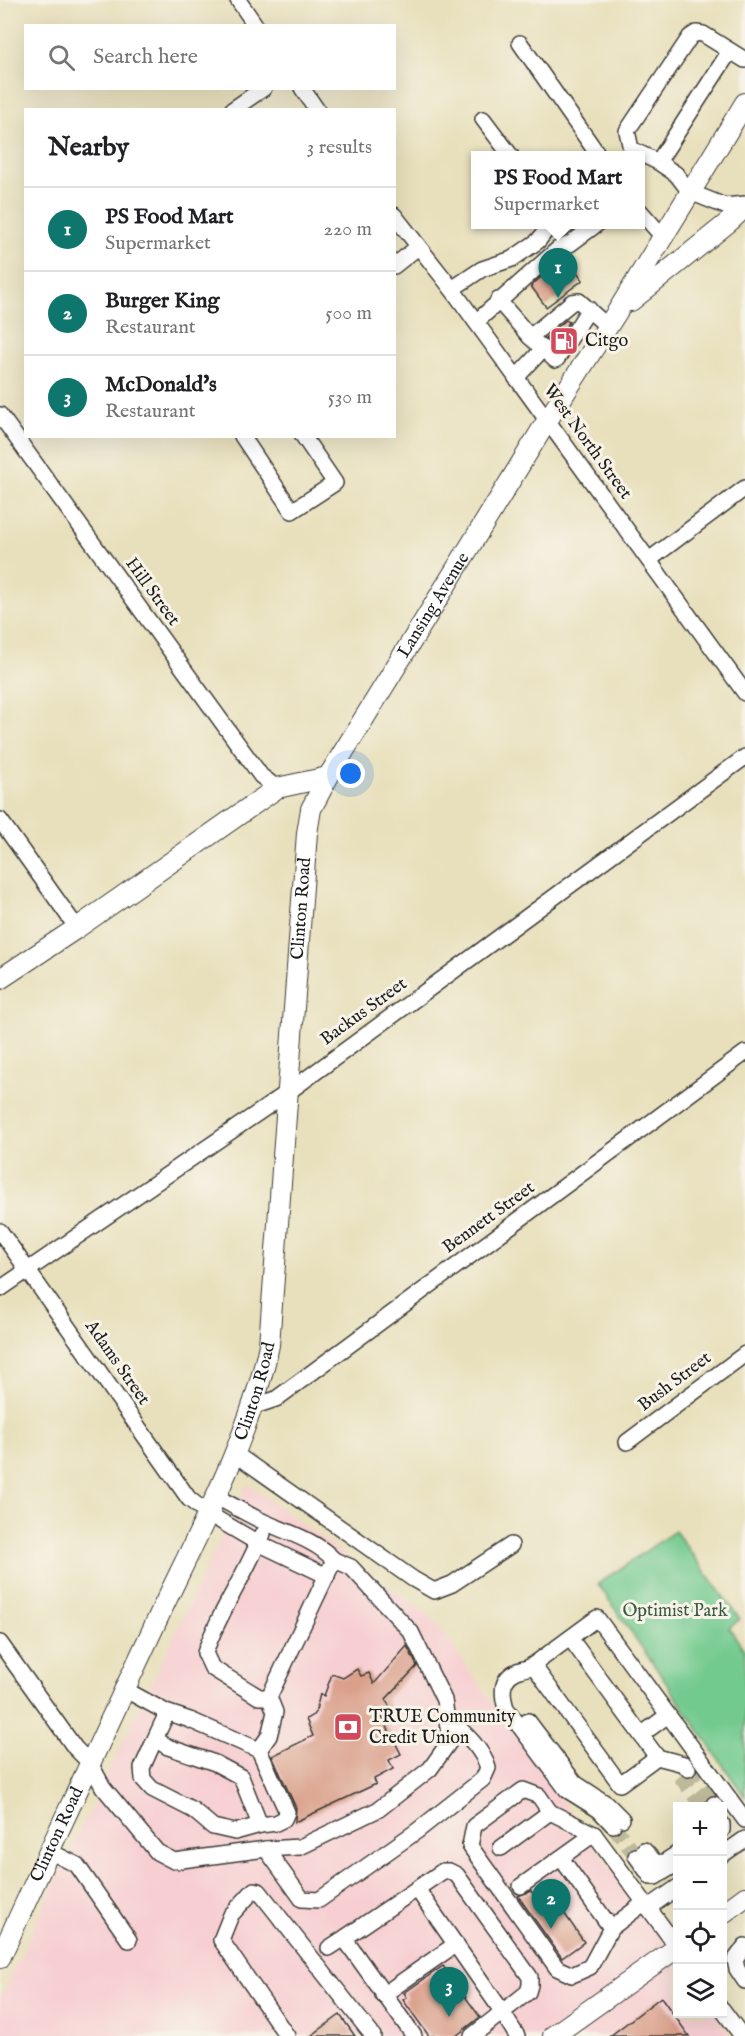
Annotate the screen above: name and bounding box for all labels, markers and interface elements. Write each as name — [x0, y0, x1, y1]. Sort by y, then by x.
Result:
search box — [24, 24, 396, 90]
icon: search — [45, 41, 78, 74]
text: Search here — [93, 43, 198, 71]
text: Nearby — [48, 131, 129, 164]
text: 3 results — [307, 135, 372, 160]
popup — [471, 151, 645, 229]
text: PS Food Mart — [494, 164, 622, 192]
text: Supermarket — [494, 192, 600, 217]
text: PS Food Mart — [105, 203, 234, 231]
text: 1 — [64, 217, 71, 242]
text: 220 m — [324, 217, 372, 242]
text: Supermarket — [105, 231, 211, 256]
pin: 1 — [538, 248, 578, 298]
text: Burger King — [105, 287, 219, 315]
text: 2 — [63, 301, 72, 326]
text: 500 m — [325, 301, 372, 326]
text: Restaurant — [105, 315, 196, 340]
fuel station icon: Citgo — [548, 325, 580, 357]
place label: Citgo — [585, 330, 628, 353]
text: McDonald's — [105, 371, 217, 399]
street label: West North Street — [538, 380, 636, 504]
text: 3 — [64, 385, 71, 410]
text: 530 m — [328, 385, 372, 410]
text: Restaurant — [105, 399, 196, 424]
street label: Lansing Avenue — [393, 548, 475, 662]
street label: Hill Street — [120, 553, 184, 631]
your location — [336, 759, 365, 788]
street label: Clinton Road — [286, 856, 317, 960]
street label: Backus Street — [316, 973, 412, 1051]
street label: Bennett Street — [438, 1177, 540, 1259]
street label: Adams Street — [79, 1315, 155, 1410]
street label: Clinton Road — [229, 1340, 281, 1444]
street label: Bush Street — [634, 1347, 716, 1417]
park label: Optimist Park — [622, 1600, 728, 1623]
place label: TRUE Community Credit Union — [369, 1706, 516, 1750]
bank icon: TRUE Community Credit Union — [332, 1711, 364, 1743]
street label: Clinton Road — [25, 1783, 89, 1886]
map controls — [673, 1802, 727, 2018]
button: + — [673, 1802, 727, 1856]
button: − — [673, 1856, 727, 1910]
pin: 2 — [532, 1880, 570, 1929]
button: locate — [673, 1910, 727, 1964]
button: layers — [673, 1964, 727, 2018]
pin: 3 — [430, 1968, 468, 2017]

